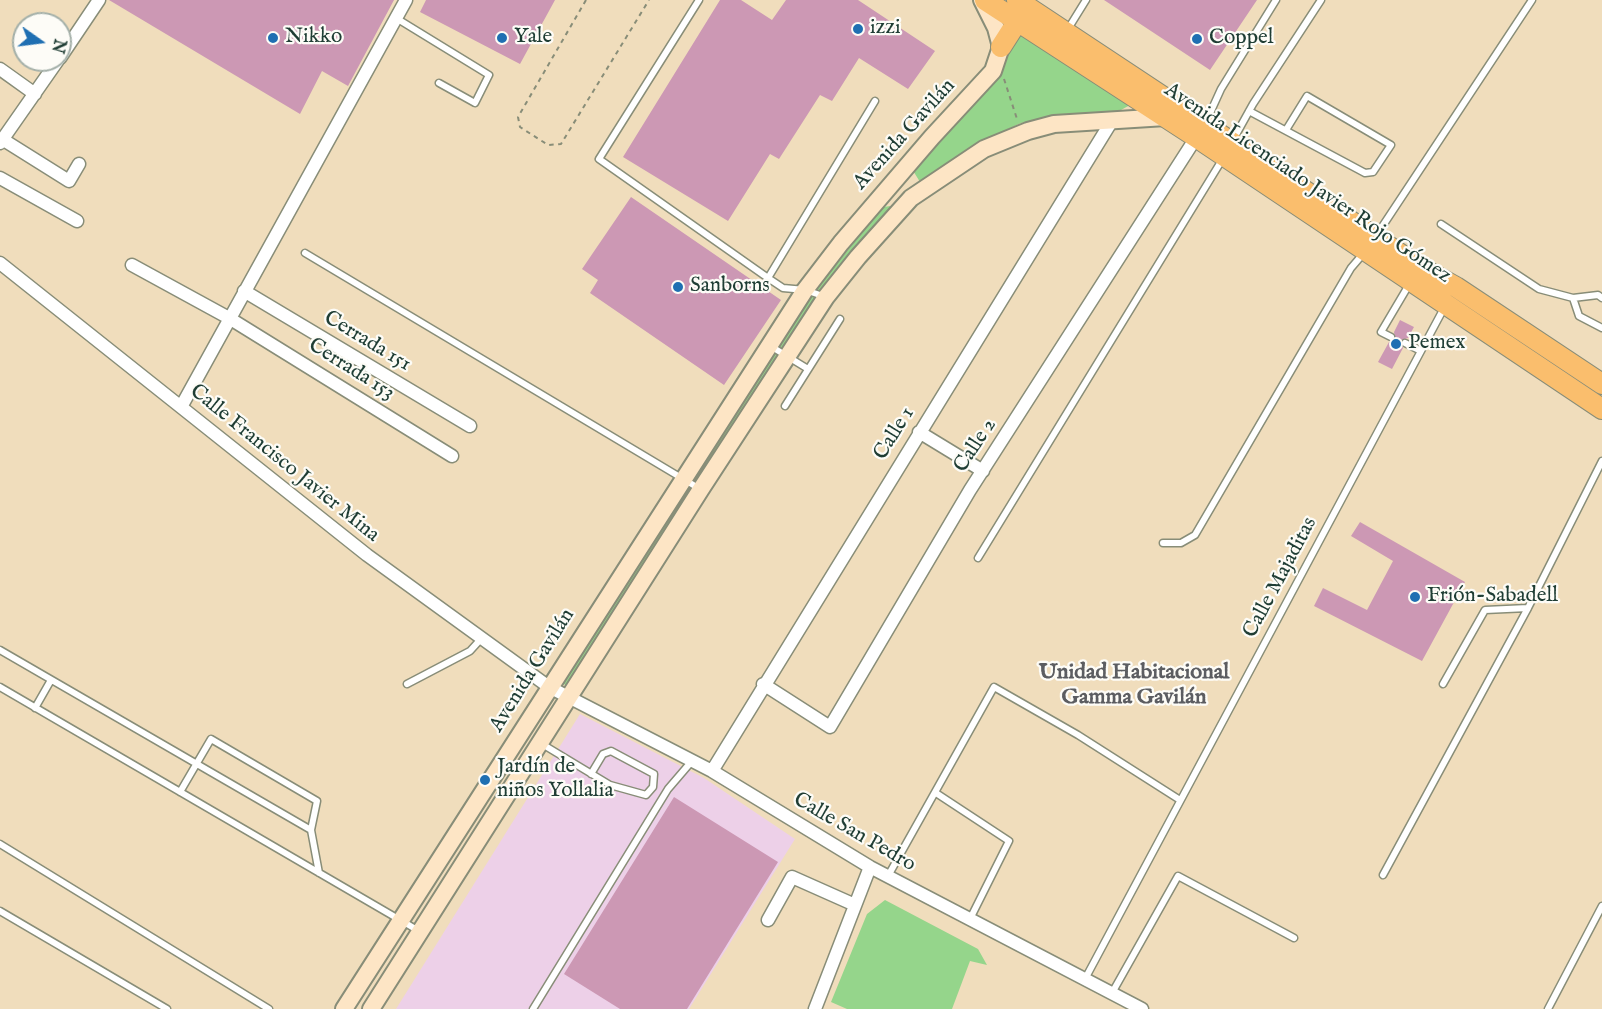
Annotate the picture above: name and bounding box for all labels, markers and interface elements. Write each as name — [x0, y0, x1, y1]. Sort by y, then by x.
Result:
north arrow — [12, 12, 72, 72]
place label: izzi — [870, 16, 901, 42]
marker: izzi — [851, 22, 865, 36]
place label: Nikko — [285, 25, 342, 51]
place label: Yale — [514, 25, 552, 51]
place label: Coppel — [1209, 26, 1273, 52]
marker: Nikko — [266, 31, 280, 45]
marker: Yale — [495, 31, 509, 45]
marker: Coppel — [1190, 32, 1204, 46]
text: N — [46, 37, 69, 55]
street label: Avenida Gavilán — [849, 74, 961, 196]
street label: Avenida Licenciado Javier Rojo Gómez — [1159, 78, 1455, 290]
place label: Sanborns — [690, 274, 770, 300]
marker: Sanborns — [671, 280, 685, 294]
street label: Cerrada 151 — [319, 306, 415, 378]
place label: Pemex — [1408, 331, 1466, 357]
street label: Cerrada 153 — [303, 334, 399, 406]
marker: Pemex — [1389, 337, 1403, 351]
street label: Calle Francisco Javier Mina — [184, 380, 384, 548]
street label: Calle 1 — [869, 403, 921, 465]
street label: Calle 2 — [949, 414, 1003, 478]
street label: Calle Majaditas — [1239, 513, 1323, 643]
place label: Frión-Sabadell — [1427, 584, 1558, 610]
marker: Frión-Sabadell — [1408, 590, 1422, 604]
street label: Avenida Gavilán — [485, 605, 581, 737]
district label: Unidad Habitacional Gamma Gavilán — [1039, 660, 1229, 712]
place label: Jardín de niños Yollalia — [497, 755, 614, 805]
marker: Jardín de niños Yollalia — [478, 773, 492, 787]
street label: Calle San Pedro — [788, 788, 920, 878]

